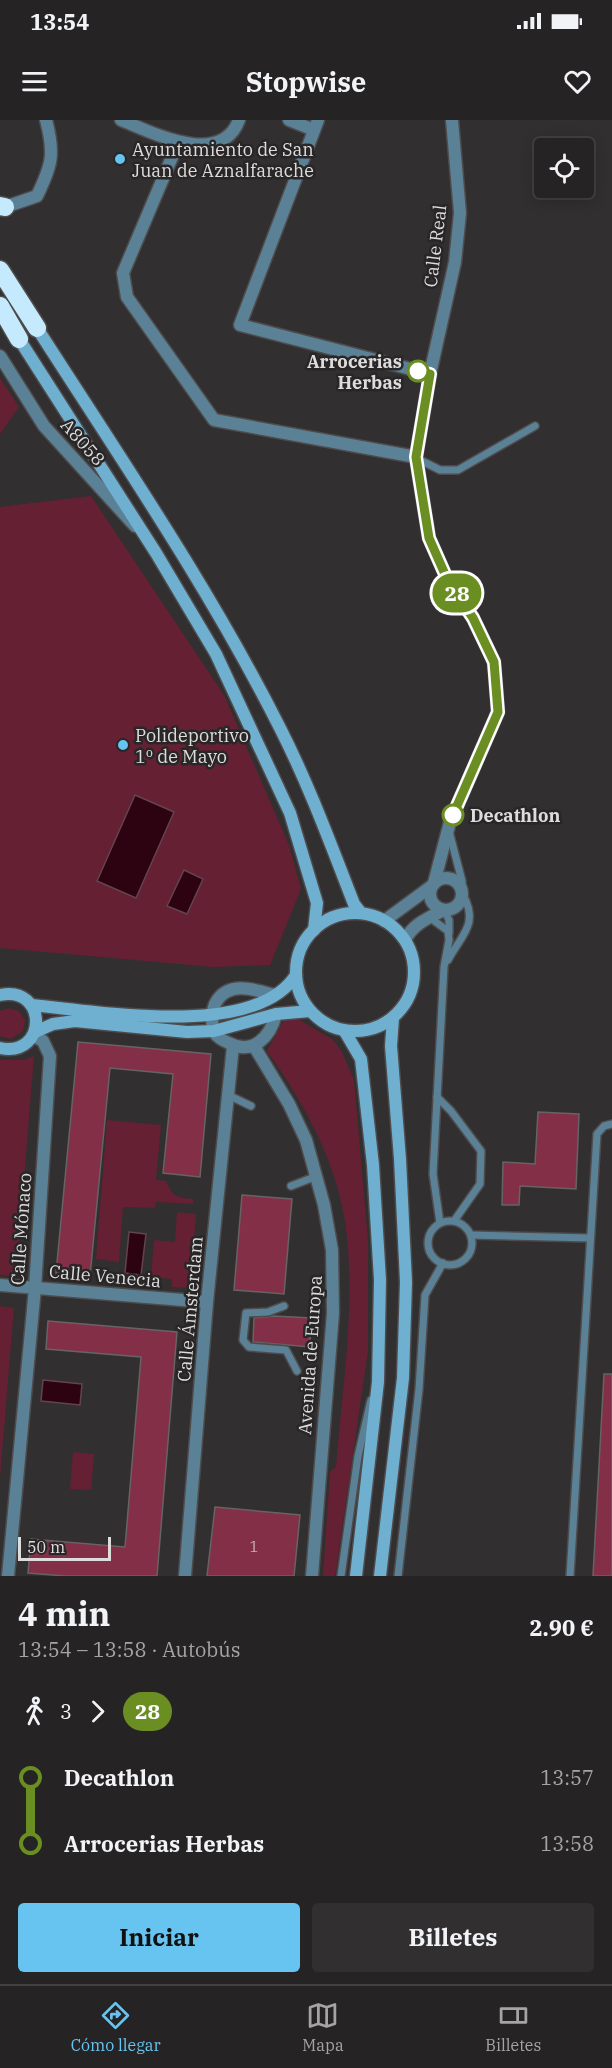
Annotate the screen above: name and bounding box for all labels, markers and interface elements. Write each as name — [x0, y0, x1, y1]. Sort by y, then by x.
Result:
text: 13:54 — [30, 7, 89, 36]
text: Stopwise — [246, 64, 366, 99]
icon: menu — [18, 65, 51, 98]
icon: heart — [561, 65, 594, 98]
place label: Ayuntamiento de San Juan de Aznalfarache — [132, 138, 314, 182]
map controls — [534, 138, 594, 198]
button: locate — [534, 138, 594, 198]
marker: Ayuntamiento de San Juan de Aznalfarache — [113, 152, 127, 166]
street label: Calle Real — [419, 203, 451, 289]
place label: Arrocerias Herbas — [307, 350, 402, 394]
marker: Arrocerias Herbas — [407, 360, 429, 382]
street label: A8058 — [56, 414, 110, 470]
line badge: 28 — [430, 574, 484, 612]
text: 28 — [444, 579, 470, 607]
place label: Polideportivo 1º de Mayo — [135, 724, 249, 768]
marker: Polideportivo 1º de Mayo — [116, 738, 130, 752]
marker: Decathlon — [442, 804, 464, 826]
place label: Decathlon — [470, 804, 560, 827]
street label: Calle Mónaco — [6, 1172, 36, 1286]
street label: Calle Ámsterdam — [172, 1235, 208, 1383]
street label: Calle Venecia — [48, 1260, 162, 1292]
street label: Avenida de Europa — [293, 1274, 327, 1435]
scale bar — [18, 1534, 111, 1562]
text: 50 m — [27, 1537, 65, 1557]
house number: 1 — [249, 1537, 259, 1556]
text: 4 min — [18, 1592, 110, 1635]
text: 2.90 € — [529, 1613, 594, 1642]
text: 13:54 – 13:58 · Autobús — [18, 1636, 240, 1663]
icon: walk — [18, 1695, 51, 1728]
icon: forward — [81, 1695, 114, 1728]
text: 28 — [135, 1697, 160, 1725]
text: 3 — [60, 1698, 72, 1725]
text: Decathlon — [64, 1763, 174, 1792]
text: 13:57 — [540, 1764, 594, 1791]
text: Arrocerias Herbas — [64, 1829, 264, 1858]
text: 13:58 — [540, 1830, 594, 1857]
button: Iniciar — [18, 1903, 300, 1972]
button: Billetes — [312, 1903, 594, 1972]
tab: Cómo llegar — [71, 1999, 161, 2055]
tab: Mapa — [302, 1999, 344, 2055]
tab: Billetes — [485, 1999, 541, 2055]

